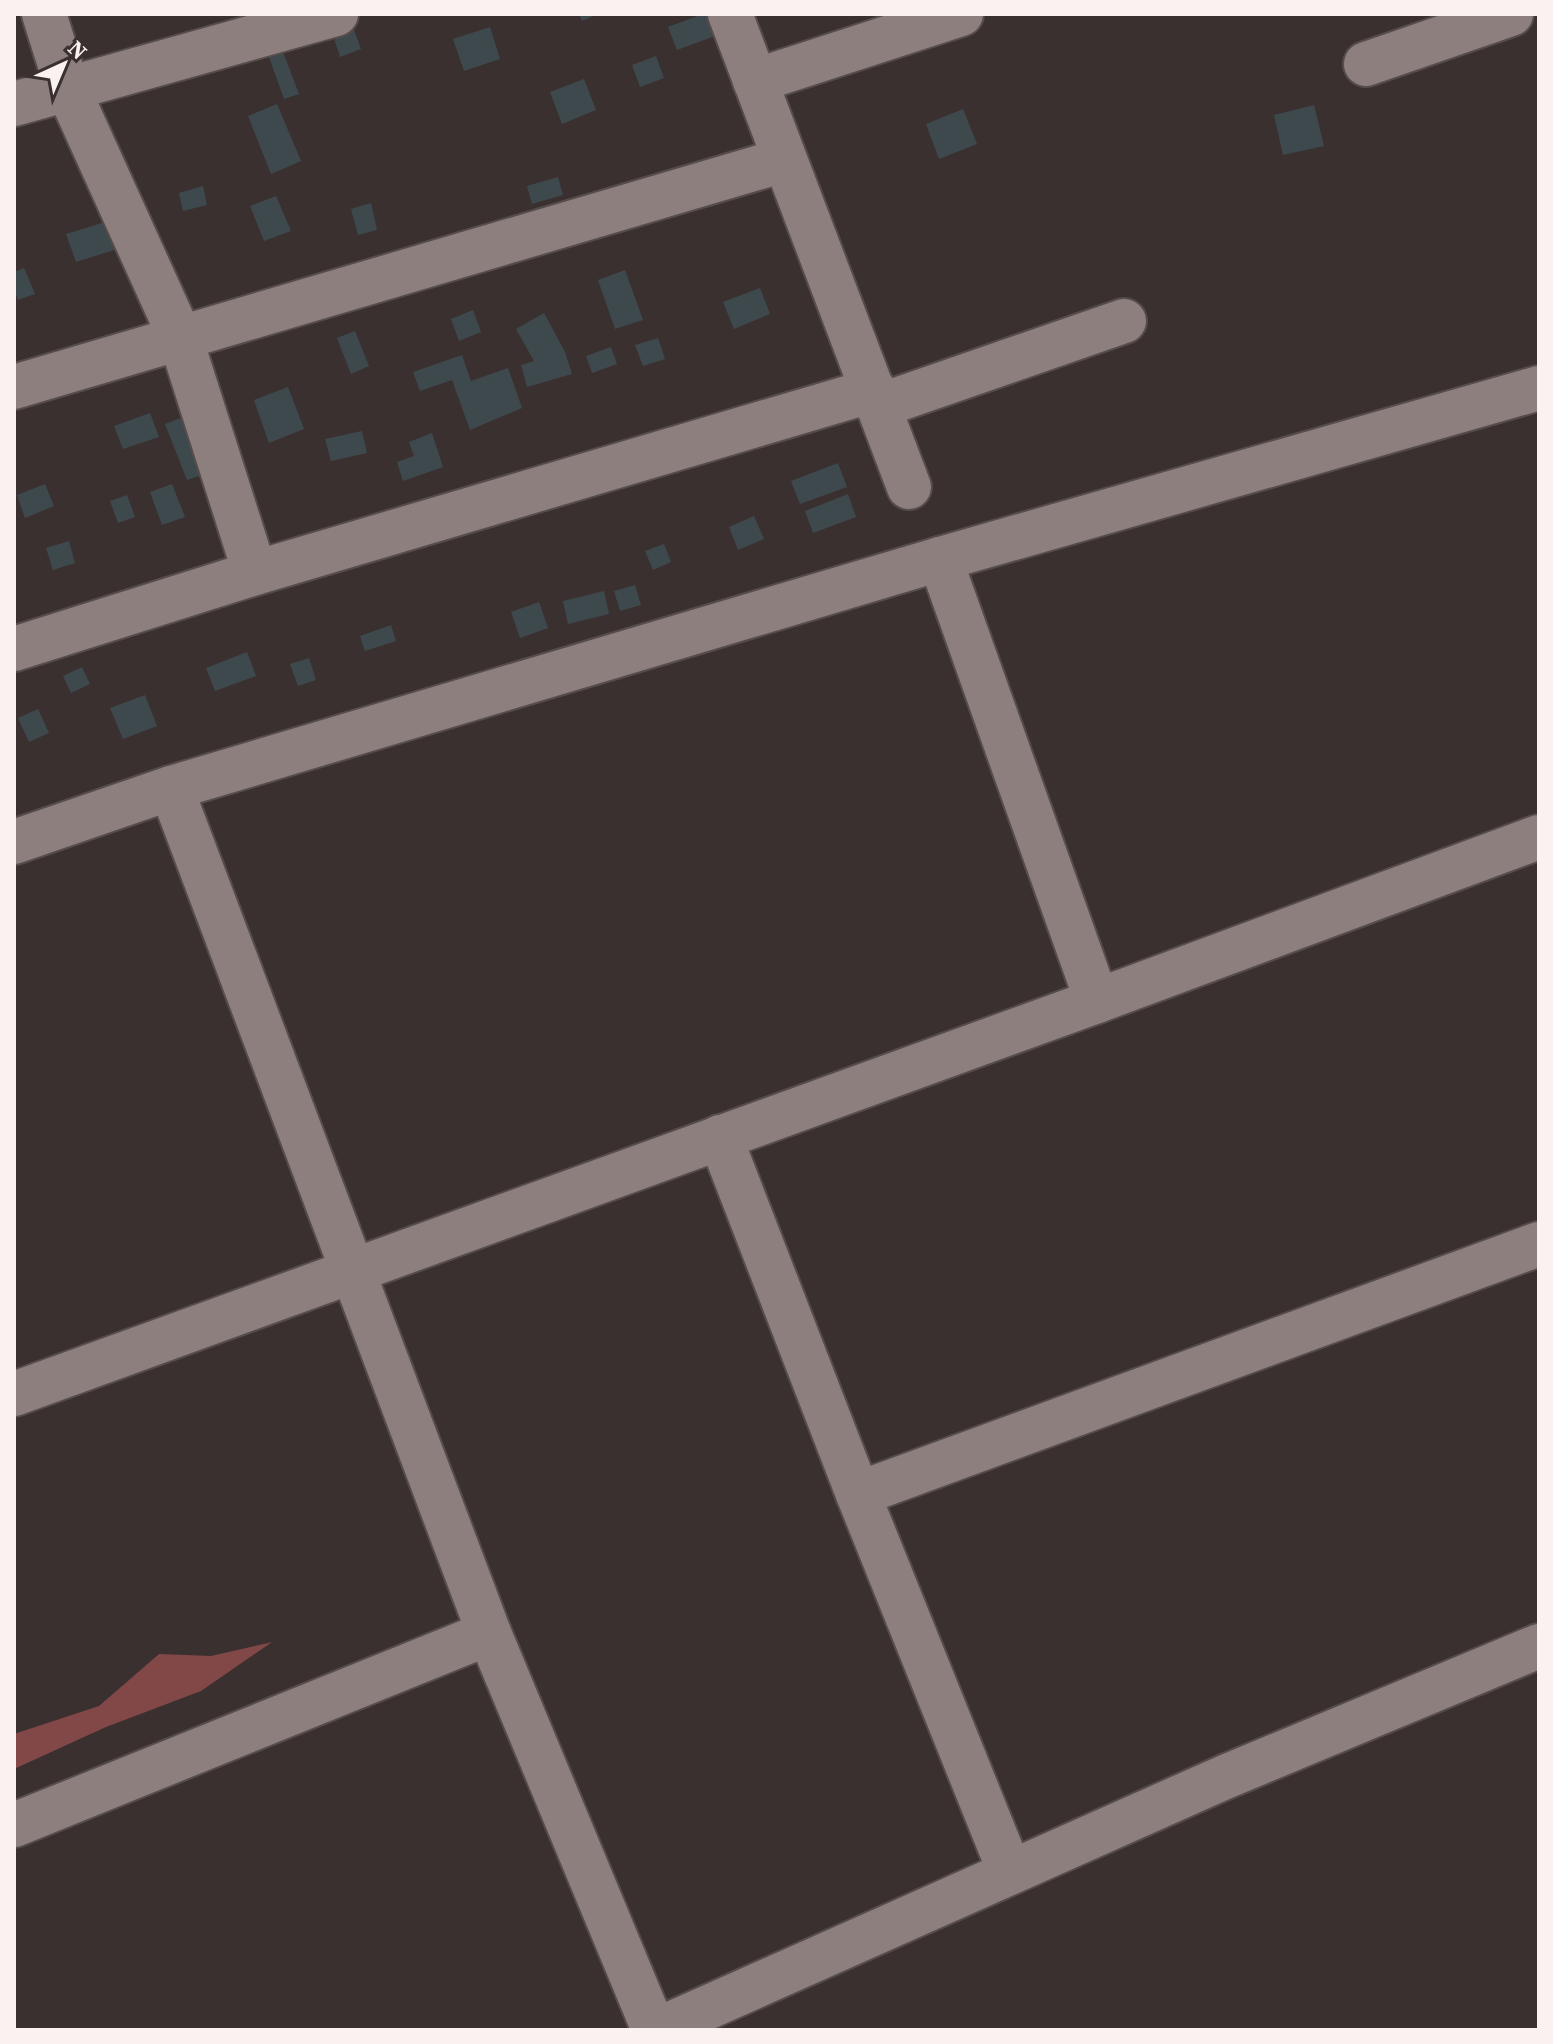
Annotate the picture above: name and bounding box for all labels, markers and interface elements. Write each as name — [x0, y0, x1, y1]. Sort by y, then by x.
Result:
north arrow — [24, 24, 104, 104]
text: N — [62, 33, 94, 66]

